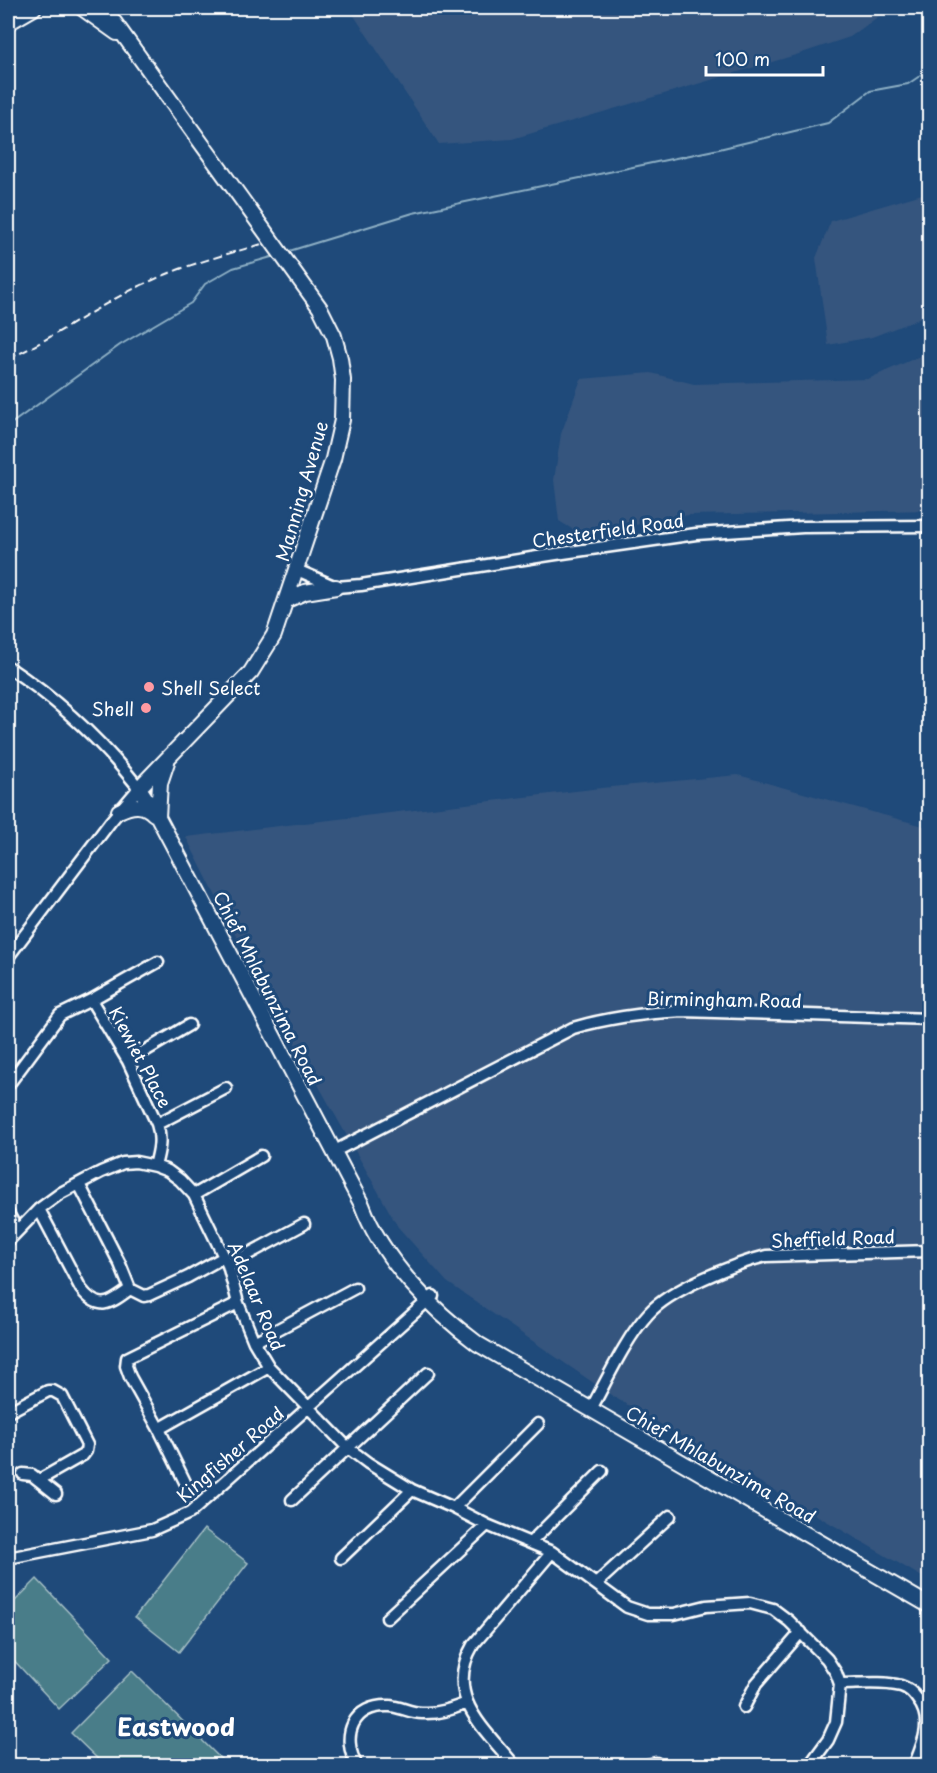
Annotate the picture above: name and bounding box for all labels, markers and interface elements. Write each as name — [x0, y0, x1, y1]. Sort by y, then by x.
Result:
scale bar — [706, 39, 823, 77]
text: 100 m — [715, 45, 770, 72]
street label: Manning Avenue — [268, 417, 334, 564]
street label: Chesterfield Road — [530, 506, 686, 554]
place label: Shell Select — [161, 674, 260, 701]
marker: Shell Select — [142, 680, 156, 694]
place label: Shell — [92, 695, 134, 722]
marker: Shell — [139, 701, 153, 715]
street label: Chief Mhlabunzima Road — [207, 886, 329, 1090]
street label: Birmingham Road — [646, 984, 802, 1014]
street label: Kiewiet Place — [103, 1001, 179, 1113]
street label: Sheffield Road — [771, 1222, 895, 1254]
street label: Adelaar Road — [222, 1237, 292, 1355]
street label: Chief Mhlabunzima Road — [621, 1398, 821, 1530]
street label: Kingfisher Road — [170, 1400, 290, 1508]
district label: Eastwood — [117, 1708, 235, 1744]

